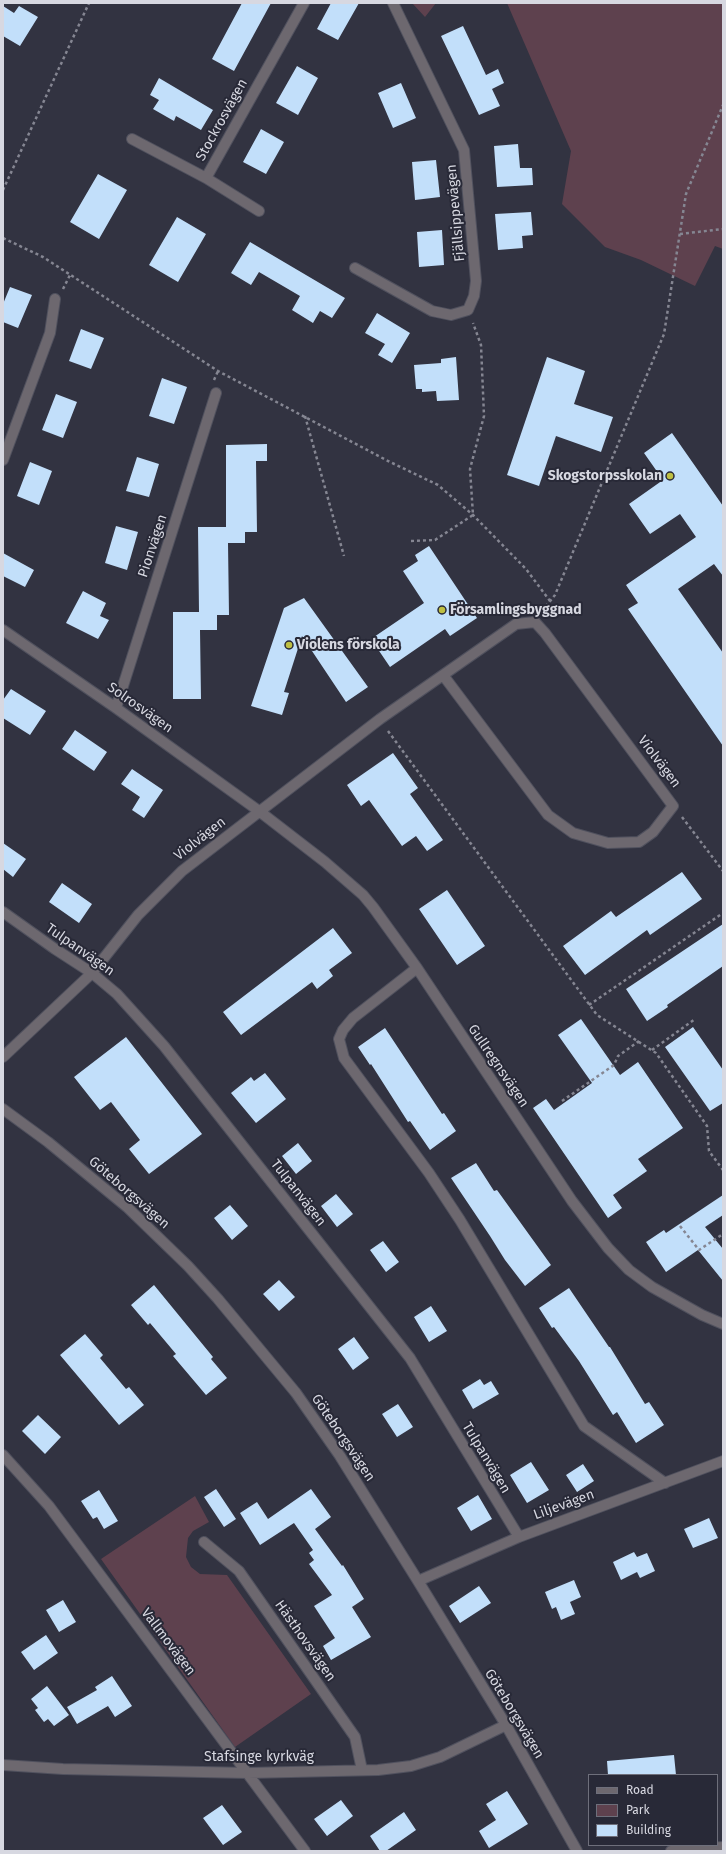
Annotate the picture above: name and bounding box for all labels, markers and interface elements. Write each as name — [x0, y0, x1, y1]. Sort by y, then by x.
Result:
street label: Stockrosvägen — [193, 76, 251, 164]
street label: Fjällsippevägen — [443, 164, 469, 262]
place label: Skogstorpsskolan — [548, 468, 662, 484]
marker: Skogstorpsskolan — [665, 471, 675, 481]
street label: Pionvägen — [135, 512, 171, 580]
place label: Församlingsbyggnad — [450, 602, 582, 618]
marker: Församlingsbyggnad — [437, 605, 447, 615]
place label: Violens förskola — [297, 637, 400, 653]
marker: Violens förskola — [284, 640, 294, 650]
street label: Solrosvägen — [104, 679, 176, 737]
street label: Violvägen — [634, 733, 684, 791]
street label: Violvägen — [171, 814, 229, 864]
street label: Tulpanvägen — [42, 920, 118, 980]
street label: Gullregnsvägen — [464, 1021, 532, 1111]
street label: Göteborgsvägen — [85, 1153, 173, 1233]
street label: Tulpanvägen — [267, 1156, 329, 1230]
street label: Göteborgsvägen — [308, 1391, 378, 1485]
street label: Tulpanvägen — [458, 1419, 514, 1497]
street label: Liljevägen — [531, 1486, 597, 1524]
street label: Hästhovsvägen — [271, 1597, 339, 1685]
street label: Vallmovägen — [137, 1605, 199, 1679]
street label: Göteborgsvägen — [481, 1666, 547, 1762]
street label: Stafsinge kyrkväg — [204, 1749, 314, 1765]
legend — [588, 1774, 718, 1846]
text: Road — [626, 1783, 654, 1797]
text: Park — [626, 1803, 650, 1817]
text: Building — [626, 1823, 671, 1837]

